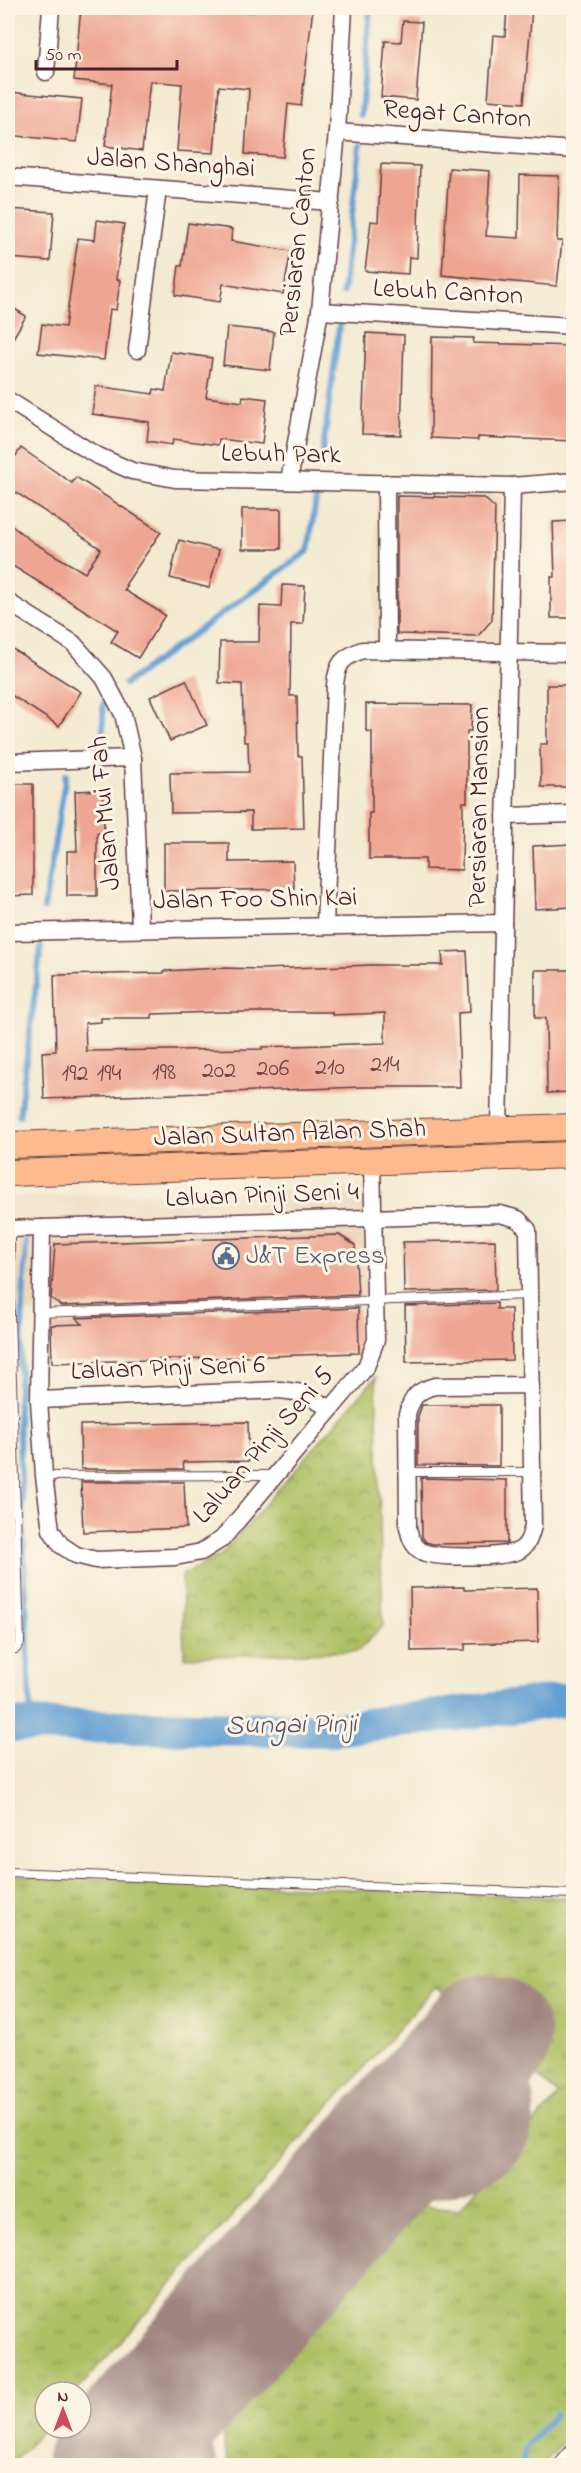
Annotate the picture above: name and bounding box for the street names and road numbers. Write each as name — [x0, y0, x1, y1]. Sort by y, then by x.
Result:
street label: Regat Canton — [381, 90, 533, 140]
street label: Jalan Shanghai — [86, 139, 256, 189]
street label: Persiaran Canton — [270, 146, 328, 338]
street label: Lebuh Canton — [372, 270, 524, 316]
street label: Lebuh Park — [221, 434, 342, 476]
street label: Persiaran Mansion — [459, 706, 501, 908]
street label: Jalan Mui Fah — [80, 734, 132, 892]
street label: Jalan Foo Shin Kai — [152, 879, 358, 921]
street label: Jalan Sultan Azlan Shah — [153, 1110, 427, 1158]
street label: Laluan Pinji Seni 4 — [164, 1173, 360, 1219]
street label: Laluan Pinji Seni 6 — [70, 1346, 266, 1392]
street label: Laluan Pinji Seni 5 — [184, 1358, 344, 1534]

